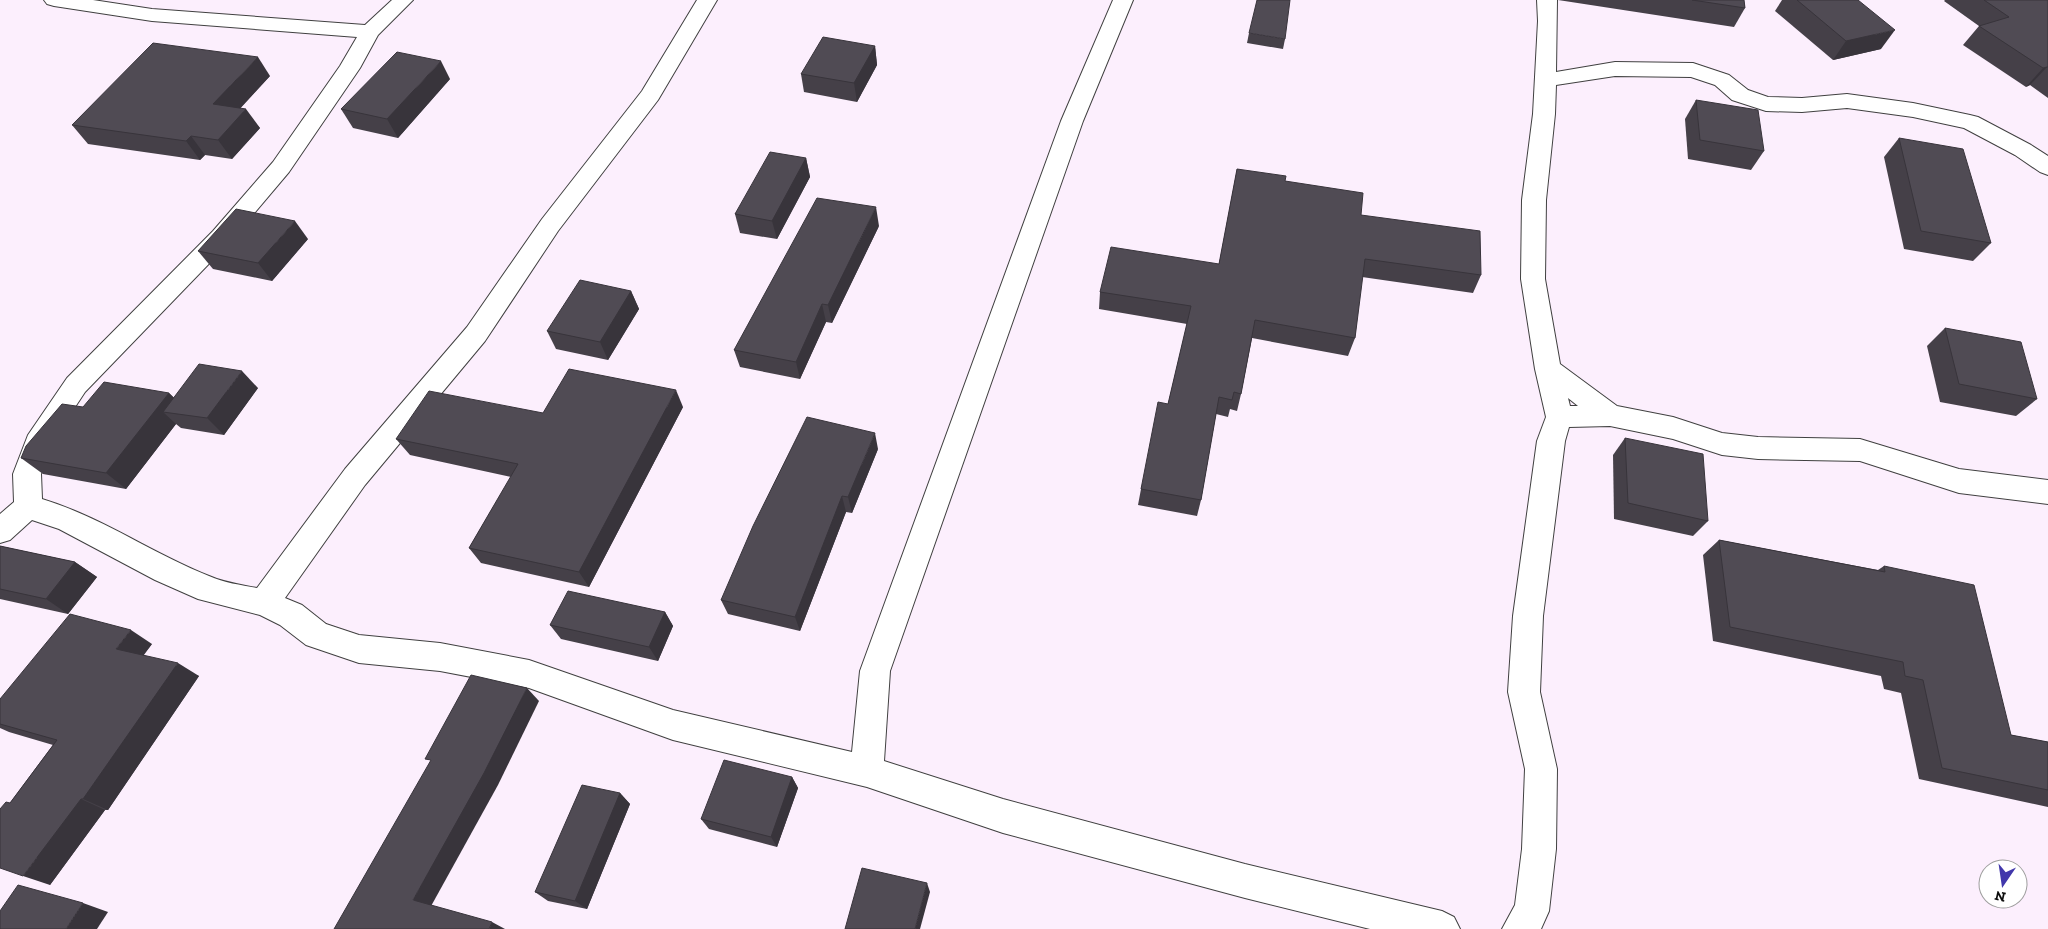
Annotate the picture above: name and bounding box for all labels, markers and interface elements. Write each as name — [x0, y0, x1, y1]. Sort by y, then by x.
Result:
north arrow — [1978, 859, 2028, 909]
text: N — [1993, 887, 2007, 906]

